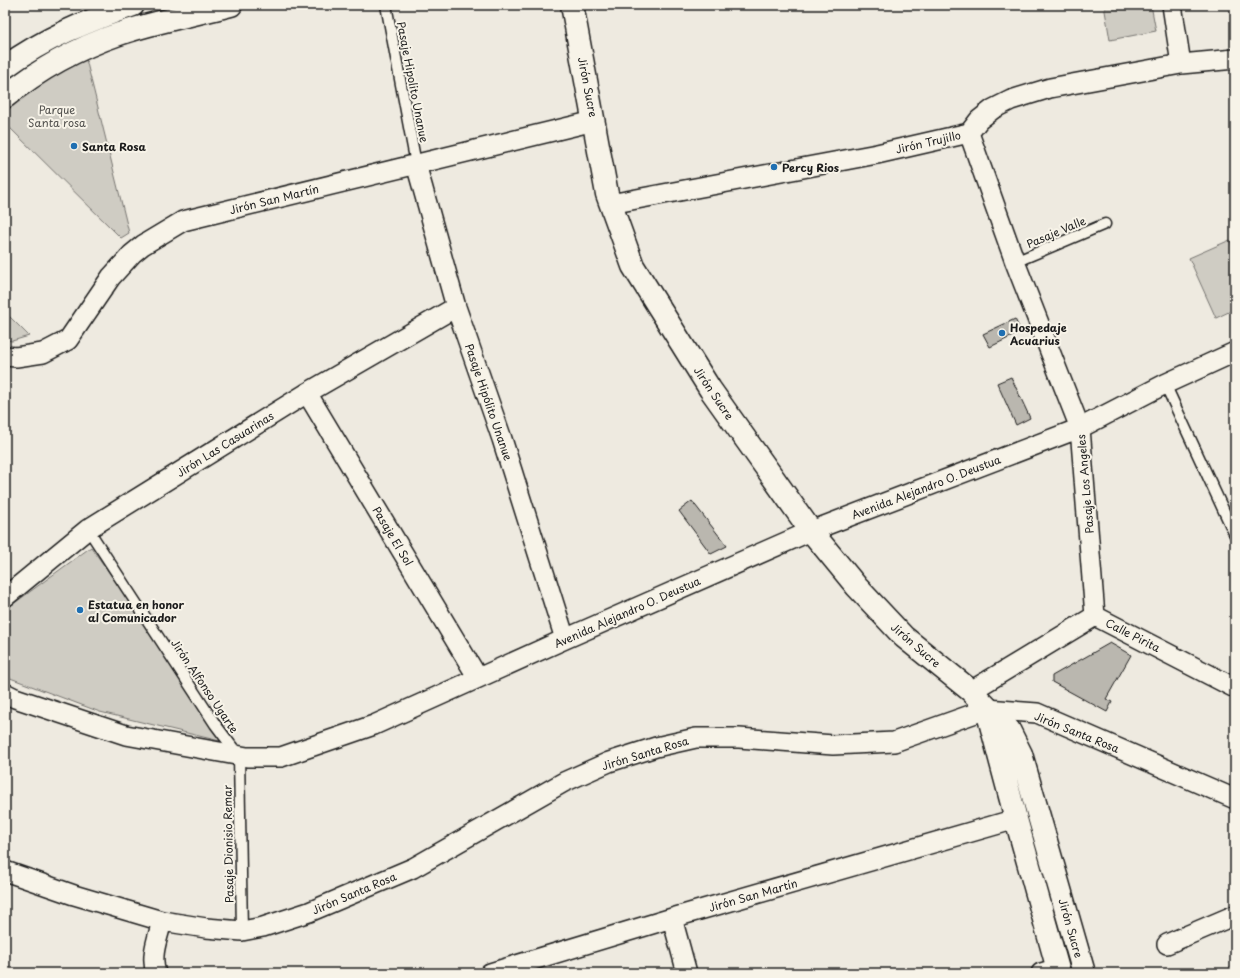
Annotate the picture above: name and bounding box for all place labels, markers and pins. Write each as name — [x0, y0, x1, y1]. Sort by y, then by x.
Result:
place label: Santa Rosa — [82, 138, 147, 155]
marker: Santa Rosa — [69, 141, 79, 151]
place label: Percy Rios — [782, 159, 839, 176]
marker: Percy Rios — [769, 162, 779, 172]
place label: Hospedaje Acuarius — [1009, 319, 1067, 349]
marker: Hospedaje Acuarius — [997, 328, 1007, 338]
place label: Estatua en honor al Comunicador — [88, 596, 185, 626]
marker: Estatua en honor al Comunicador — [75, 605, 85, 615]

